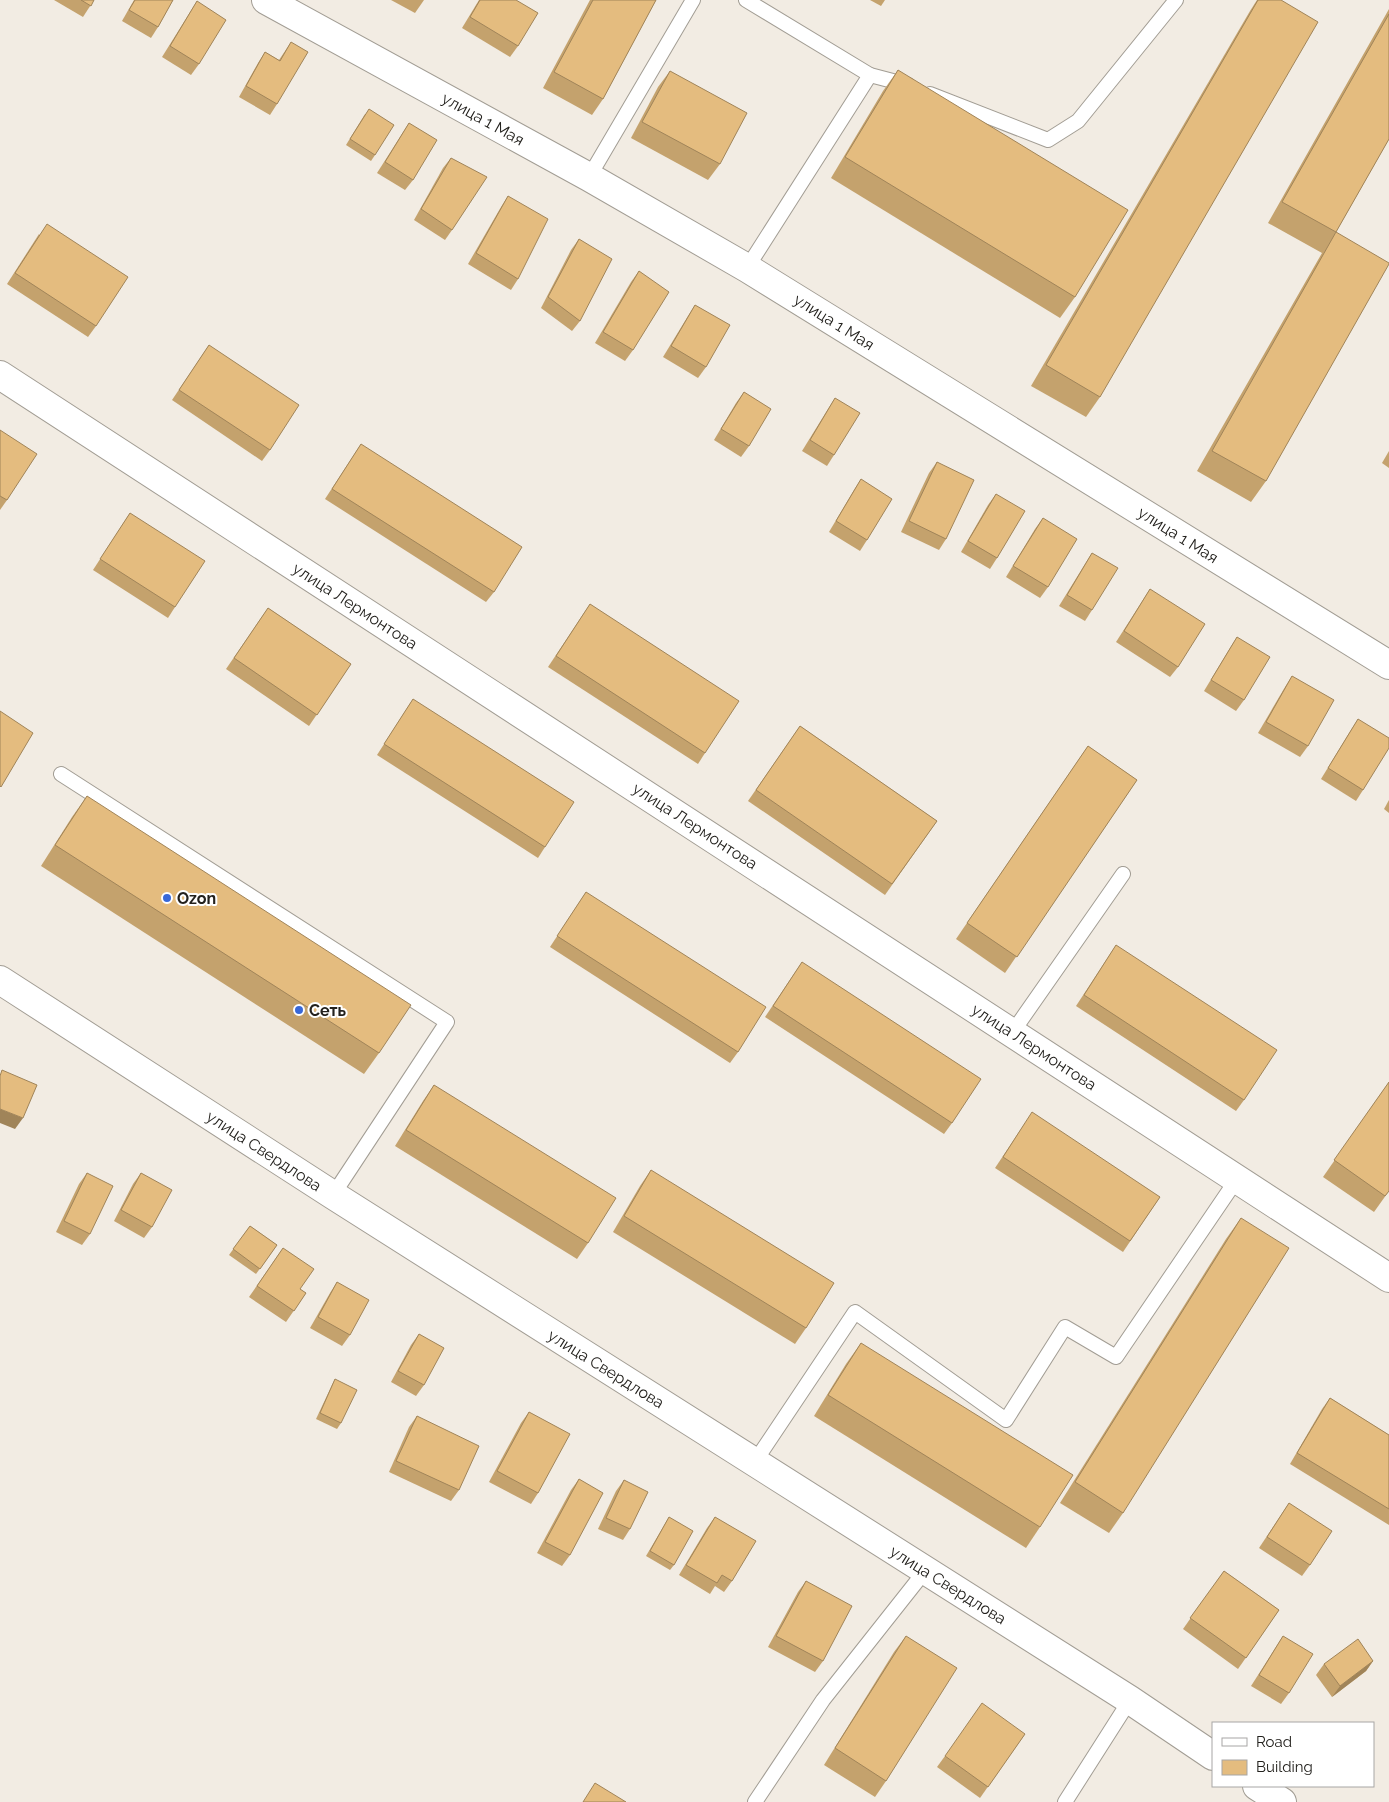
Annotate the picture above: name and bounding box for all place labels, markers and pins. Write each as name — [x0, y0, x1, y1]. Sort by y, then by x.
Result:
place label: Ozon — [177, 889, 216, 908]
marker: Ozon — [161, 892, 173, 904]
place label: Сеть — [309, 1001, 346, 1020]
marker: Сеть — [293, 1004, 305, 1016]

